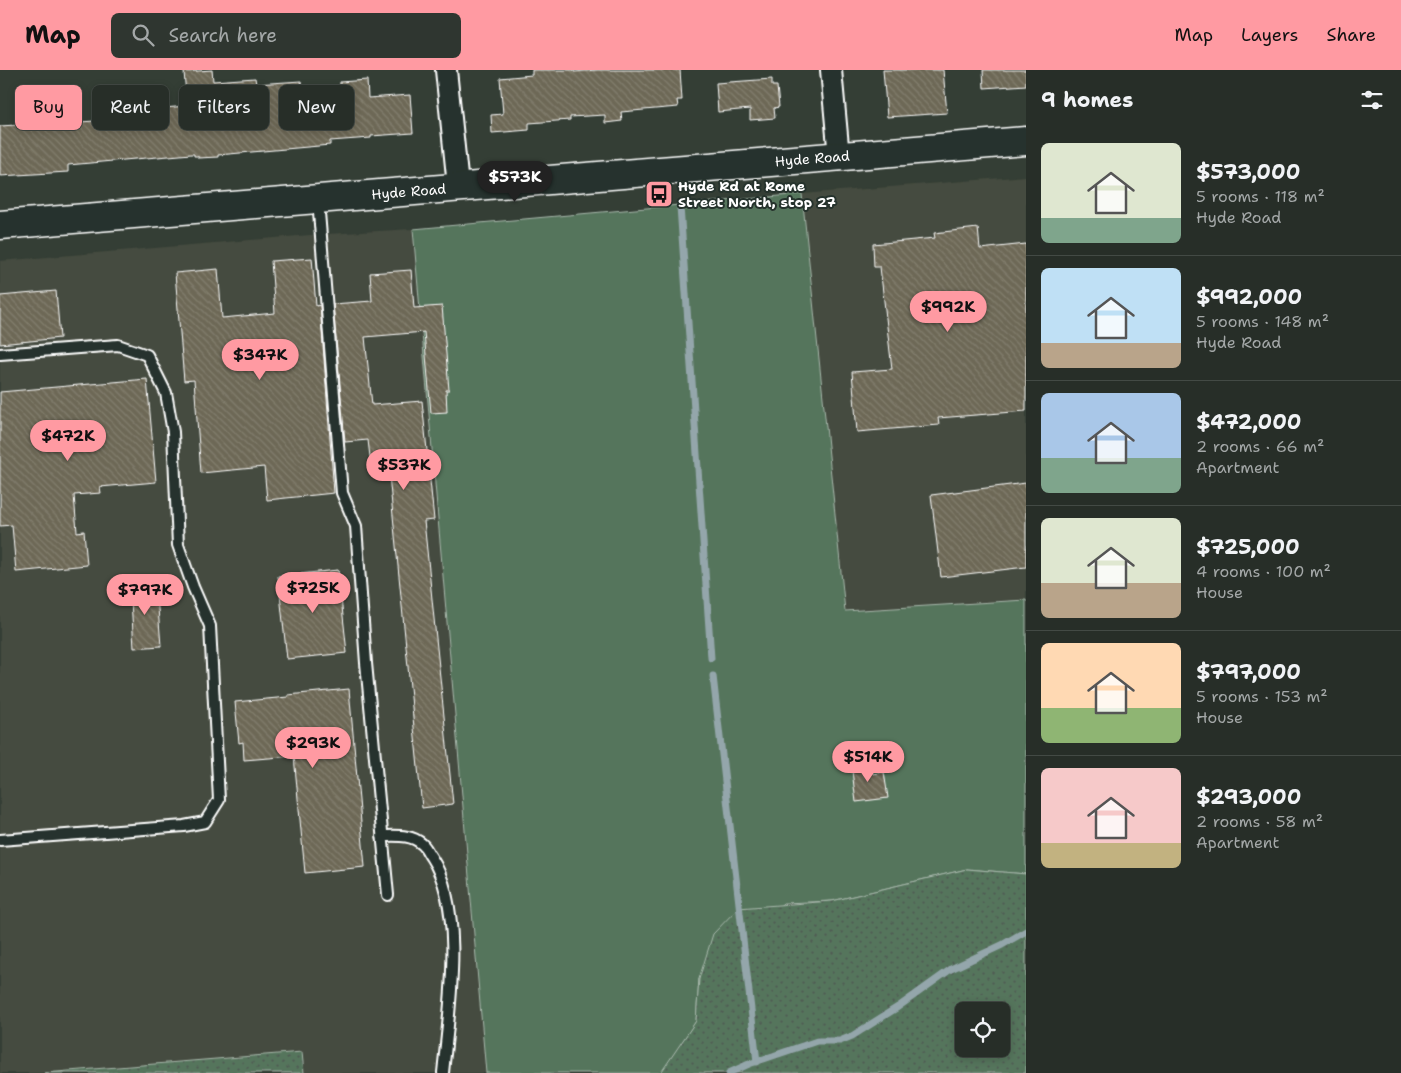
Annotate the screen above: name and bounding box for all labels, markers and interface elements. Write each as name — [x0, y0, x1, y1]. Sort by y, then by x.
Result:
search box — [111, 13, 461, 58]
text: Map — [25, 19, 81, 51]
icon: search — [129, 21, 157, 49]
text: Search here — [169, 23, 277, 48]
text: Map — [1175, 23, 1213, 47]
text: Layers — [1241, 23, 1298, 47]
text: Share — [1326, 23, 1376, 47]
chip: Buy — [15, 85, 82, 130]
chip: Rent — [92, 85, 169, 130]
chip: Filters — [179, 85, 269, 130]
chip: New — [279, 85, 354, 130]
text: 9 homes — [1041, 86, 1133, 114]
icon: filters — [1358, 86, 1386, 114]
street label: Hyde Road — [774, 146, 850, 171]
text: $573,000 — [1196, 158, 1300, 186]
pin: $573K — [480, 160, 550, 203]
icon: home — [1081, 163, 1141, 223]
text: $573K — [488, 166, 542, 187]
place label: Hyde Rd at Rome Street North, stop 27 — [678, 177, 836, 211]
bus stop icon: Hyde Rd at Rome Street North, stop 27 — [644, 179, 674, 209]
street label: Hyde Road — [371, 180, 447, 204]
text: 5 rooms · 118 m² — [1196, 186, 1325, 207]
text: Hyde Road — [1196, 207, 1281, 228]
text: $992,000 — [1196, 283, 1302, 311]
icon: home — [1081, 288, 1141, 348]
pin: $992K — [913, 290, 983, 333]
text: $992K — [921, 296, 975, 317]
text: 5 rooms · 148 m² — [1196, 311, 1329, 332]
text: Hyde Road — [1196, 332, 1281, 353]
pin: $347K — [225, 338, 295, 381]
text: $347K — [233, 344, 287, 365]
text: $472,000 — [1196, 408, 1302, 436]
icon: home — [1081, 413, 1141, 473]
pin: $472K — [33, 420, 103, 462]
text: $472K — [41, 425, 95, 446]
text: 2 rooms · 66 m² — [1196, 436, 1324, 457]
pin: $537K — [369, 448, 439, 491]
text: $537K — [377, 454, 431, 475]
text: Apartment — [1196, 457, 1279, 478]
text: $725,000 — [1196, 533, 1300, 561]
icon: home — [1081, 538, 1141, 598]
text: 4 rooms · 100 m² — [1196, 561, 1331, 582]
pin: $725K — [278, 572, 348, 614]
pin: $797K — [110, 574, 180, 616]
text: $725K — [286, 577, 340, 598]
text: $797K — [118, 579, 172, 600]
text: House — [1196, 582, 1243, 603]
text: $797,000 — [1196, 658, 1301, 686]
icon: home — [1081, 663, 1141, 723]
text: 5 rooms · 153 m² — [1196, 686, 1328, 707]
text: House — [1196, 707, 1243, 728]
pin: $293K — [278, 726, 348, 769]
text: $293K — [286, 732, 340, 753]
pin: $514K — [833, 740, 903, 783]
text: $514K — [843, 746, 893, 767]
text: $293,000 — [1196, 783, 1301, 811]
icon: home — [1081, 788, 1141, 848]
text: 2 rooms · 58 m² — [1196, 811, 1323, 832]
text: Apartment — [1196, 832, 1279, 853]
map controls — [955, 1002, 1010, 1057]
button: locate — [955, 1002, 1010, 1057]

